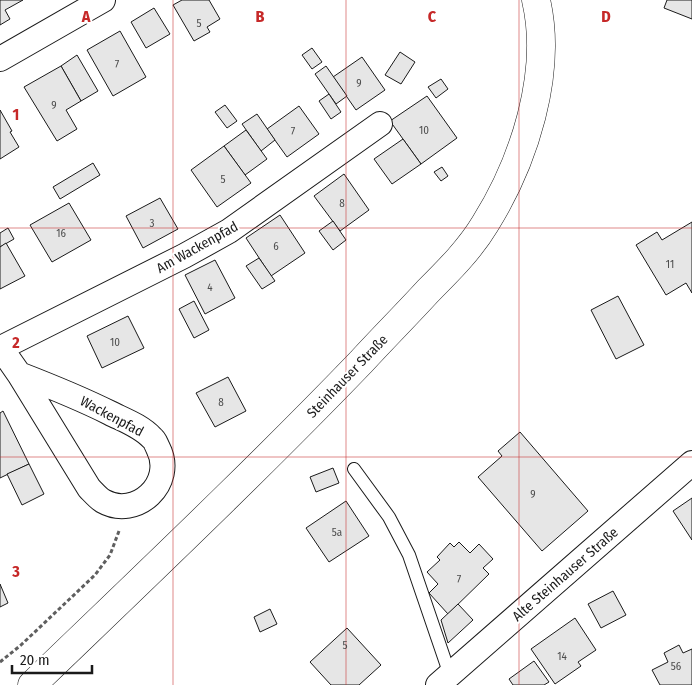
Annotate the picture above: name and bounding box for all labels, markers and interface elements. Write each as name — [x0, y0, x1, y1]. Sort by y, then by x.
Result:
text: A — [81, 7, 91, 26]
text: B — [256, 7, 265, 26]
text: C — [428, 7, 437, 26]
text: D — [601, 7, 611, 26]
house number: 5 — [196, 17, 202, 30]
house number: 7 — [115, 58, 120, 71]
house number: 9 — [356, 77, 362, 90]
house number: 9 — [51, 99, 57, 112]
text: 1 — [13, 105, 19, 124]
house number: 10 — [419, 124, 429, 137]
house number: 7 — [291, 125, 296, 138]
house number: 5 — [220, 173, 226, 186]
house number: 8 — [339, 197, 345, 210]
house number: 3 — [150, 217, 155, 230]
street label: Am Wackenpfad — [153, 218, 241, 277]
house number: 16 — [56, 227, 66, 240]
house number: 6 — [273, 240, 279, 253]
house number: 11 — [666, 258, 674, 271]
house number: 4 — [207, 281, 213, 294]
street label: Steinhauser Straße — [303, 331, 391, 421]
text: 2 — [11, 333, 20, 352]
house number: 10 — [110, 336, 120, 349]
street label: Wackenpfad — [77, 393, 146, 440]
house number: 8 — [218, 396, 224, 409]
house number: 9 — [530, 488, 536, 501]
street label: Alte Steinhauser Straße — [509, 524, 622, 625]
house number: 5a — [332, 526, 342, 539]
text: 3 — [11, 562, 20, 581]
house number: 7 — [457, 573, 462, 586]
house number: 5 — [342, 639, 348, 652]
scale bar — [12, 642, 92, 674]
house number: 14 — [557, 650, 567, 663]
text: 20 m — [20, 651, 50, 669]
house number: 56 — [671, 660, 682, 673]

